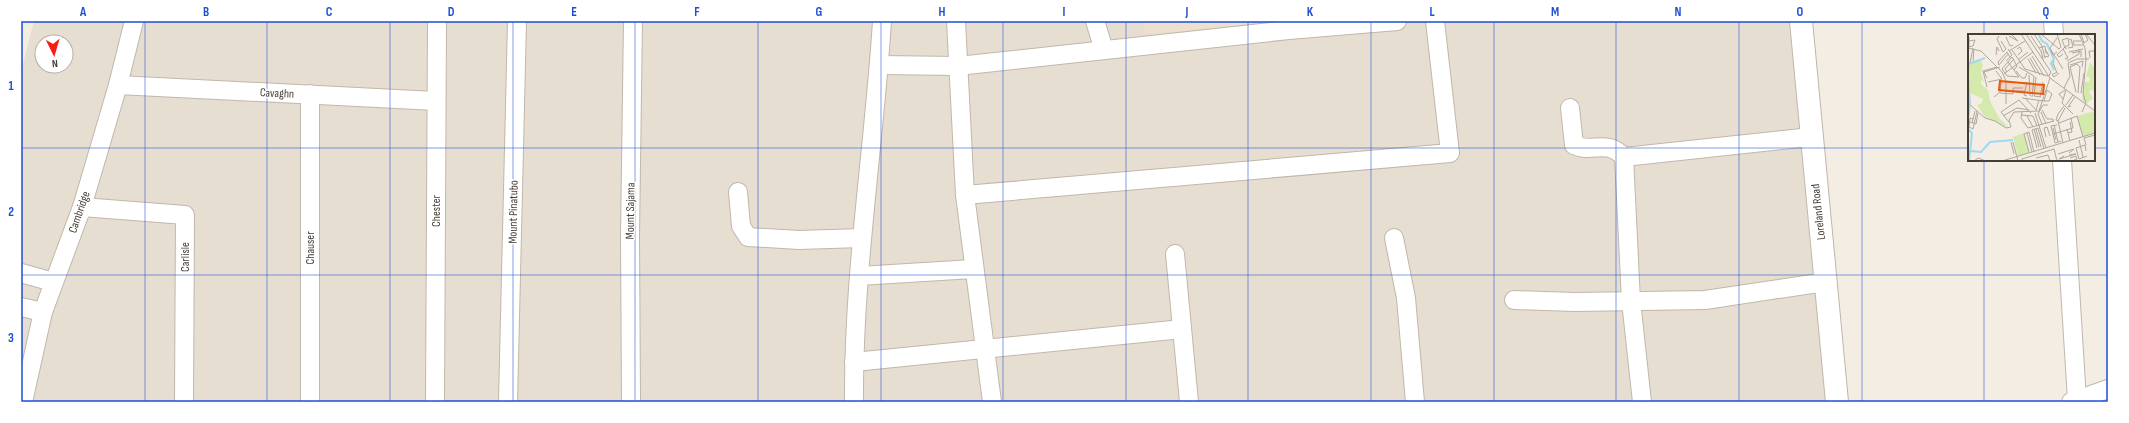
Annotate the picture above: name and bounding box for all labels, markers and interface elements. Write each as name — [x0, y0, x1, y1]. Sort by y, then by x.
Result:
text: A — [79, 4, 87, 20]
text: B — [203, 4, 209, 20]
text: C — [326, 4, 333, 20]
text: D — [448, 4, 455, 20]
text: E — [571, 4, 577, 20]
text: F — [694, 4, 700, 20]
text: G — [816, 4, 823, 20]
text: H — [939, 4, 946, 20]
text: I — [1063, 4, 1066, 20]
text: J — [1185, 4, 1189, 20]
text: K — [1307, 4, 1314, 20]
text: L — [1429, 4, 1435, 20]
text: M — [1551, 4, 1559, 20]
text: N — [1675, 4, 1682, 20]
text: O — [1797, 4, 1804, 20]
text: P — [1920, 4, 1926, 20]
text: Q — [2043, 4, 2050, 20]
north arrow — [34, 34, 74, 74]
inset map — [1968, 34, 2095, 161]
text: N — [51, 57, 58, 70]
text: 1 — [8, 78, 14, 94]
street label: Cavaghn — [259, 85, 294, 102]
street label: Mount Pinatubo — [505, 180, 522, 244]
street label: Mount Sajama — [623, 182, 639, 240]
street label: Loreland Road — [1808, 183, 1829, 241]
street label: Cambridge — [65, 189, 94, 235]
street label: Chester — [429, 194, 444, 227]
text: 2 — [8, 204, 14, 220]
street label: Chauser — [303, 231, 318, 265]
street label: Carlisle — [178, 242, 193, 272]
text: 3 — [8, 330, 14, 346]

